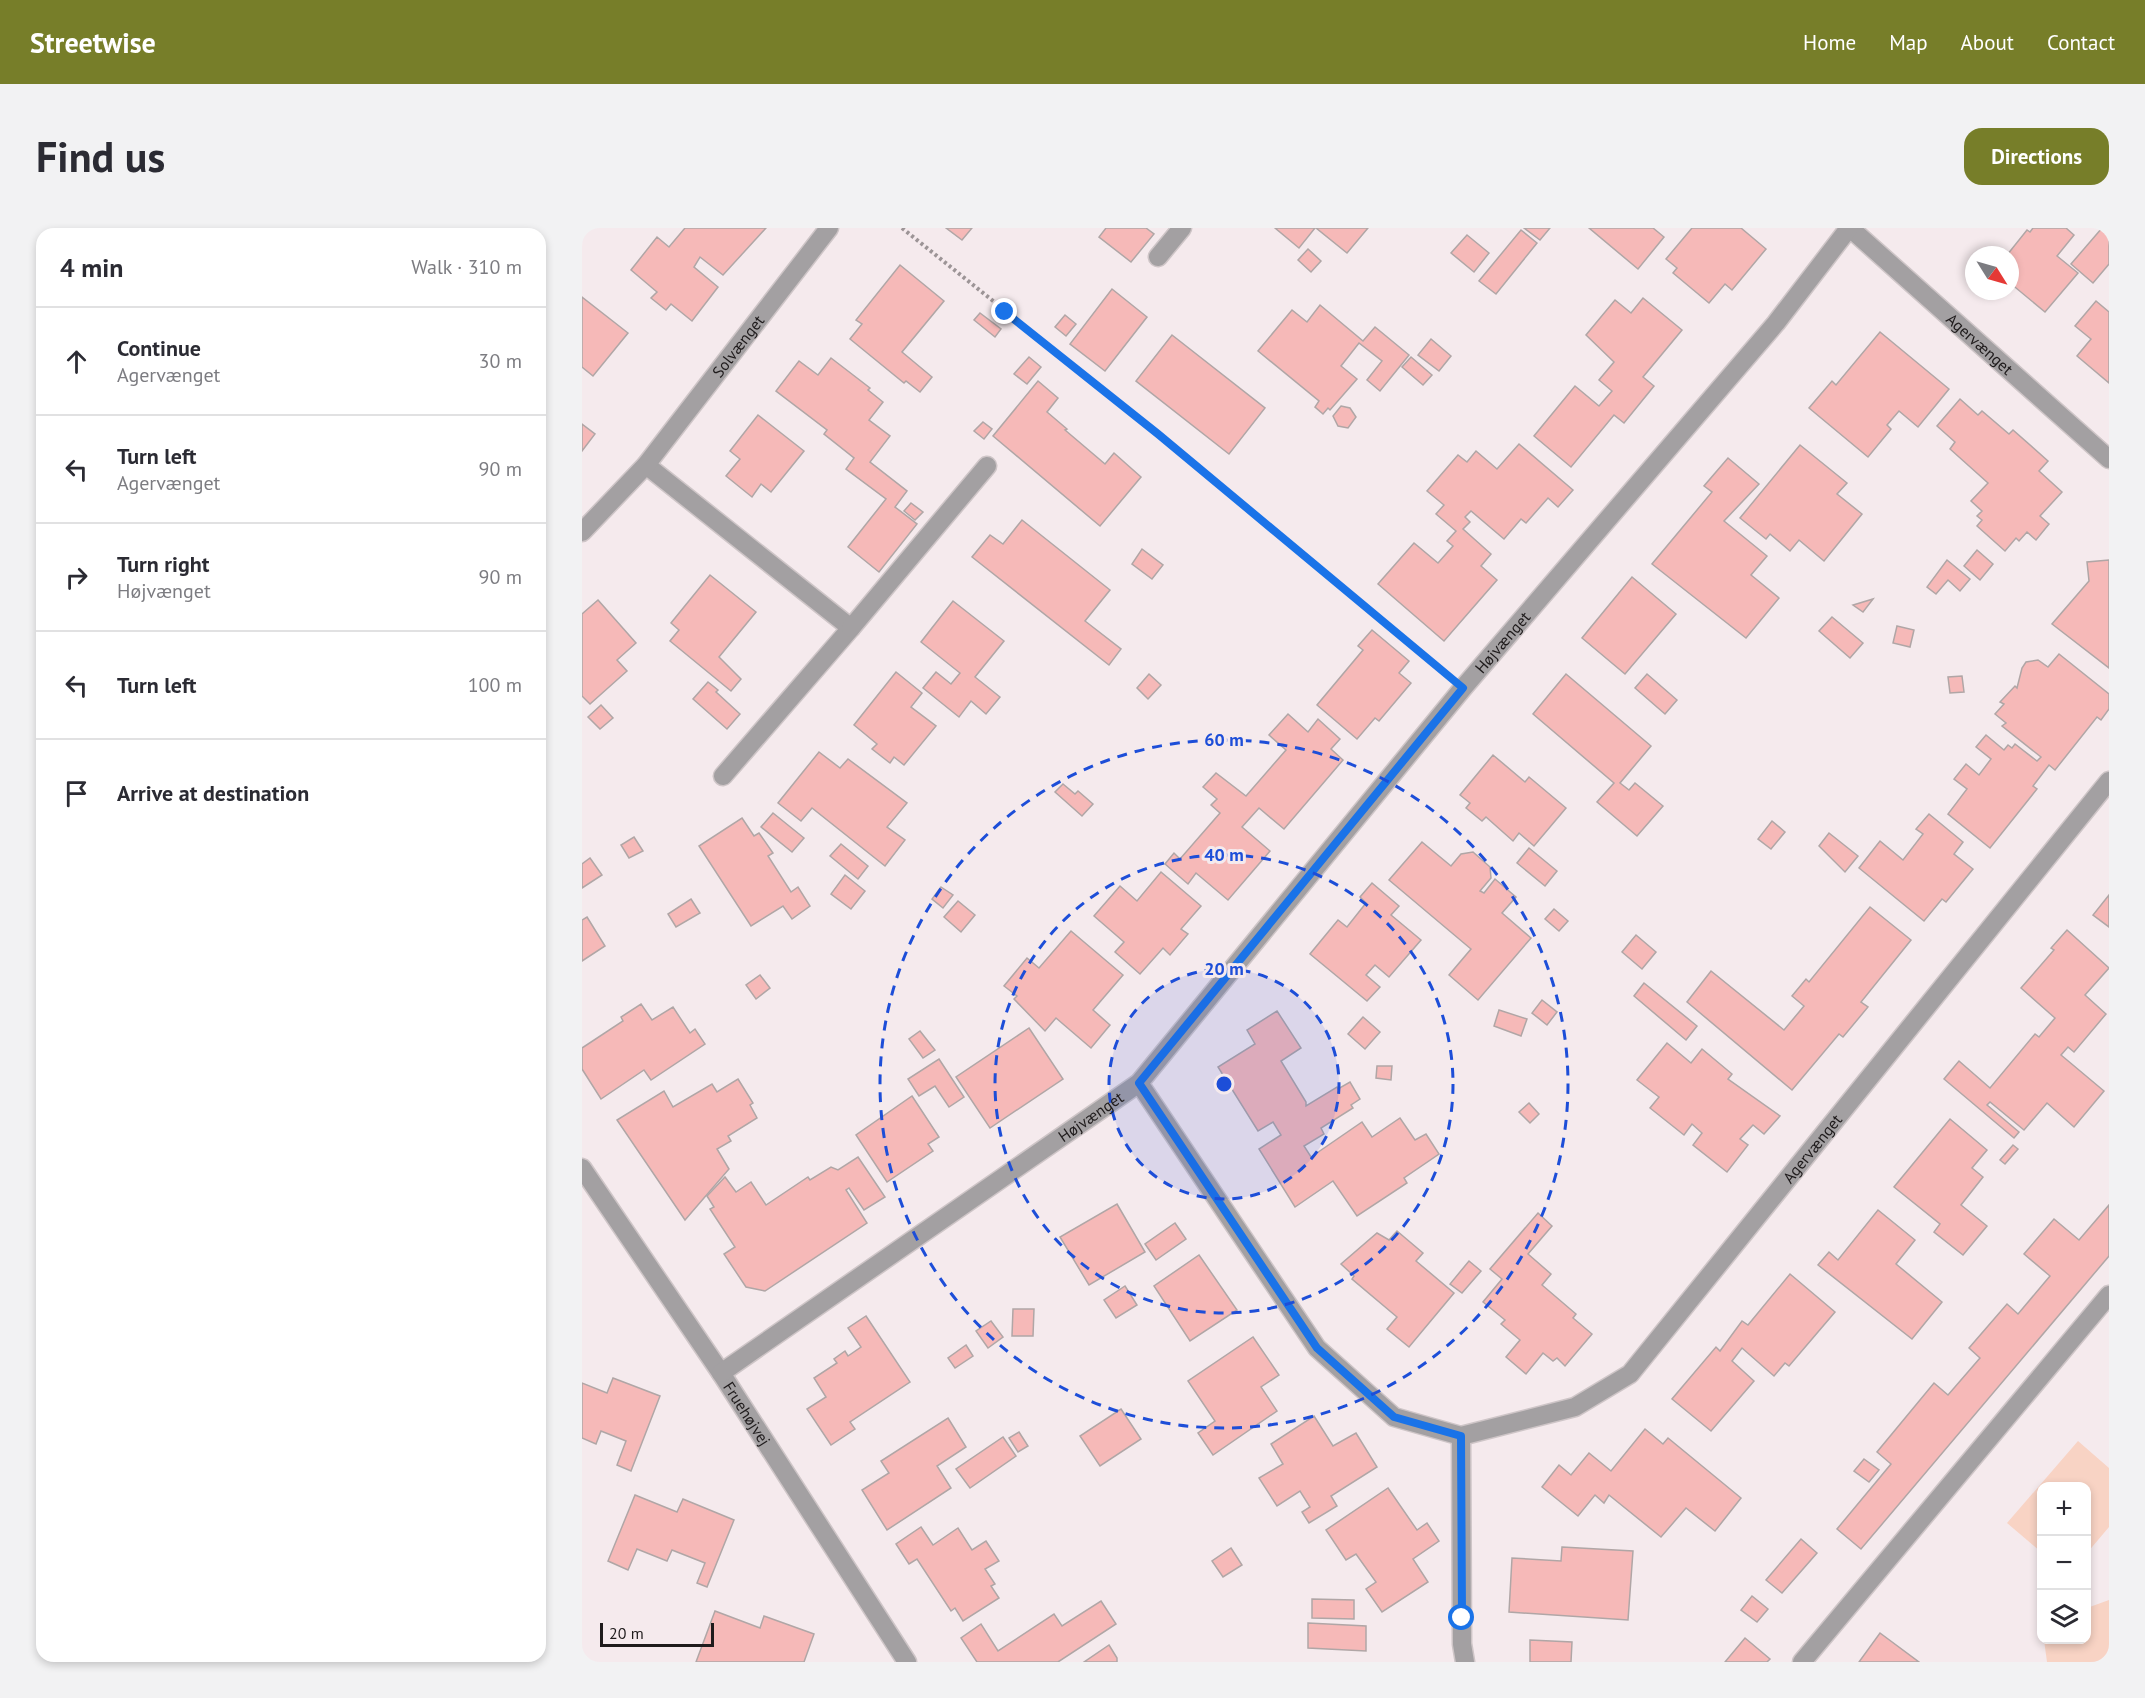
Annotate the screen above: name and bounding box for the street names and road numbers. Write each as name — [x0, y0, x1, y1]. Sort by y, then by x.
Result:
street label: Agervænget — [1942, 309, 2018, 379]
street label: Solvænget — [708, 310, 769, 381]
street label: Højvænget — [1470, 607, 1535, 677]
street label: Højvænget — [1054, 1087, 1128, 1146]
street label: Agervænget — [1778, 1110, 1846, 1187]
street label: Fruehøjvej — [719, 1378, 775, 1449]

